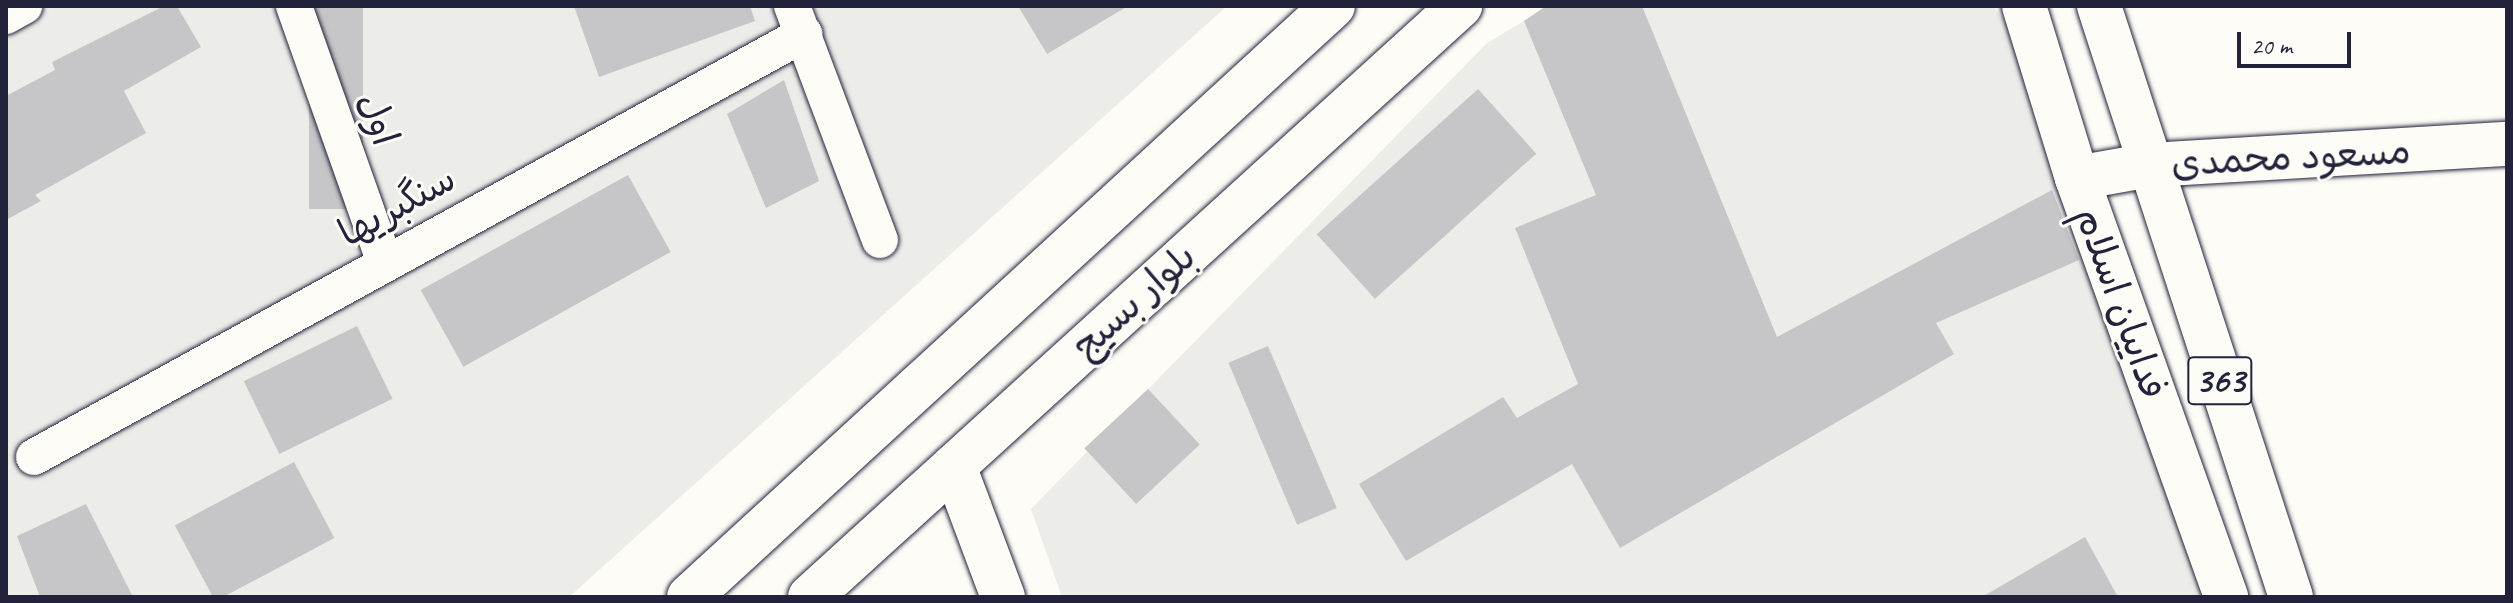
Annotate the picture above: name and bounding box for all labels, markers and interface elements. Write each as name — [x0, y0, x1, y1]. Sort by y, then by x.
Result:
scale bar — [2241, 16, 2355, 66]
text: 20 m — [2251, 31, 2292, 61]
street label: اول — [348, 87, 408, 151]
street label: مسعود محمدی — [2170, 128, 2412, 186]
street label: سنگبریها — [331, 155, 463, 257]
street label: فداییان اسلام — [2065, 201, 2177, 405]
street label: بلوار بسیج — [1063, 234, 1205, 368]
road number: 363 — [2186, 349, 2254, 413]

